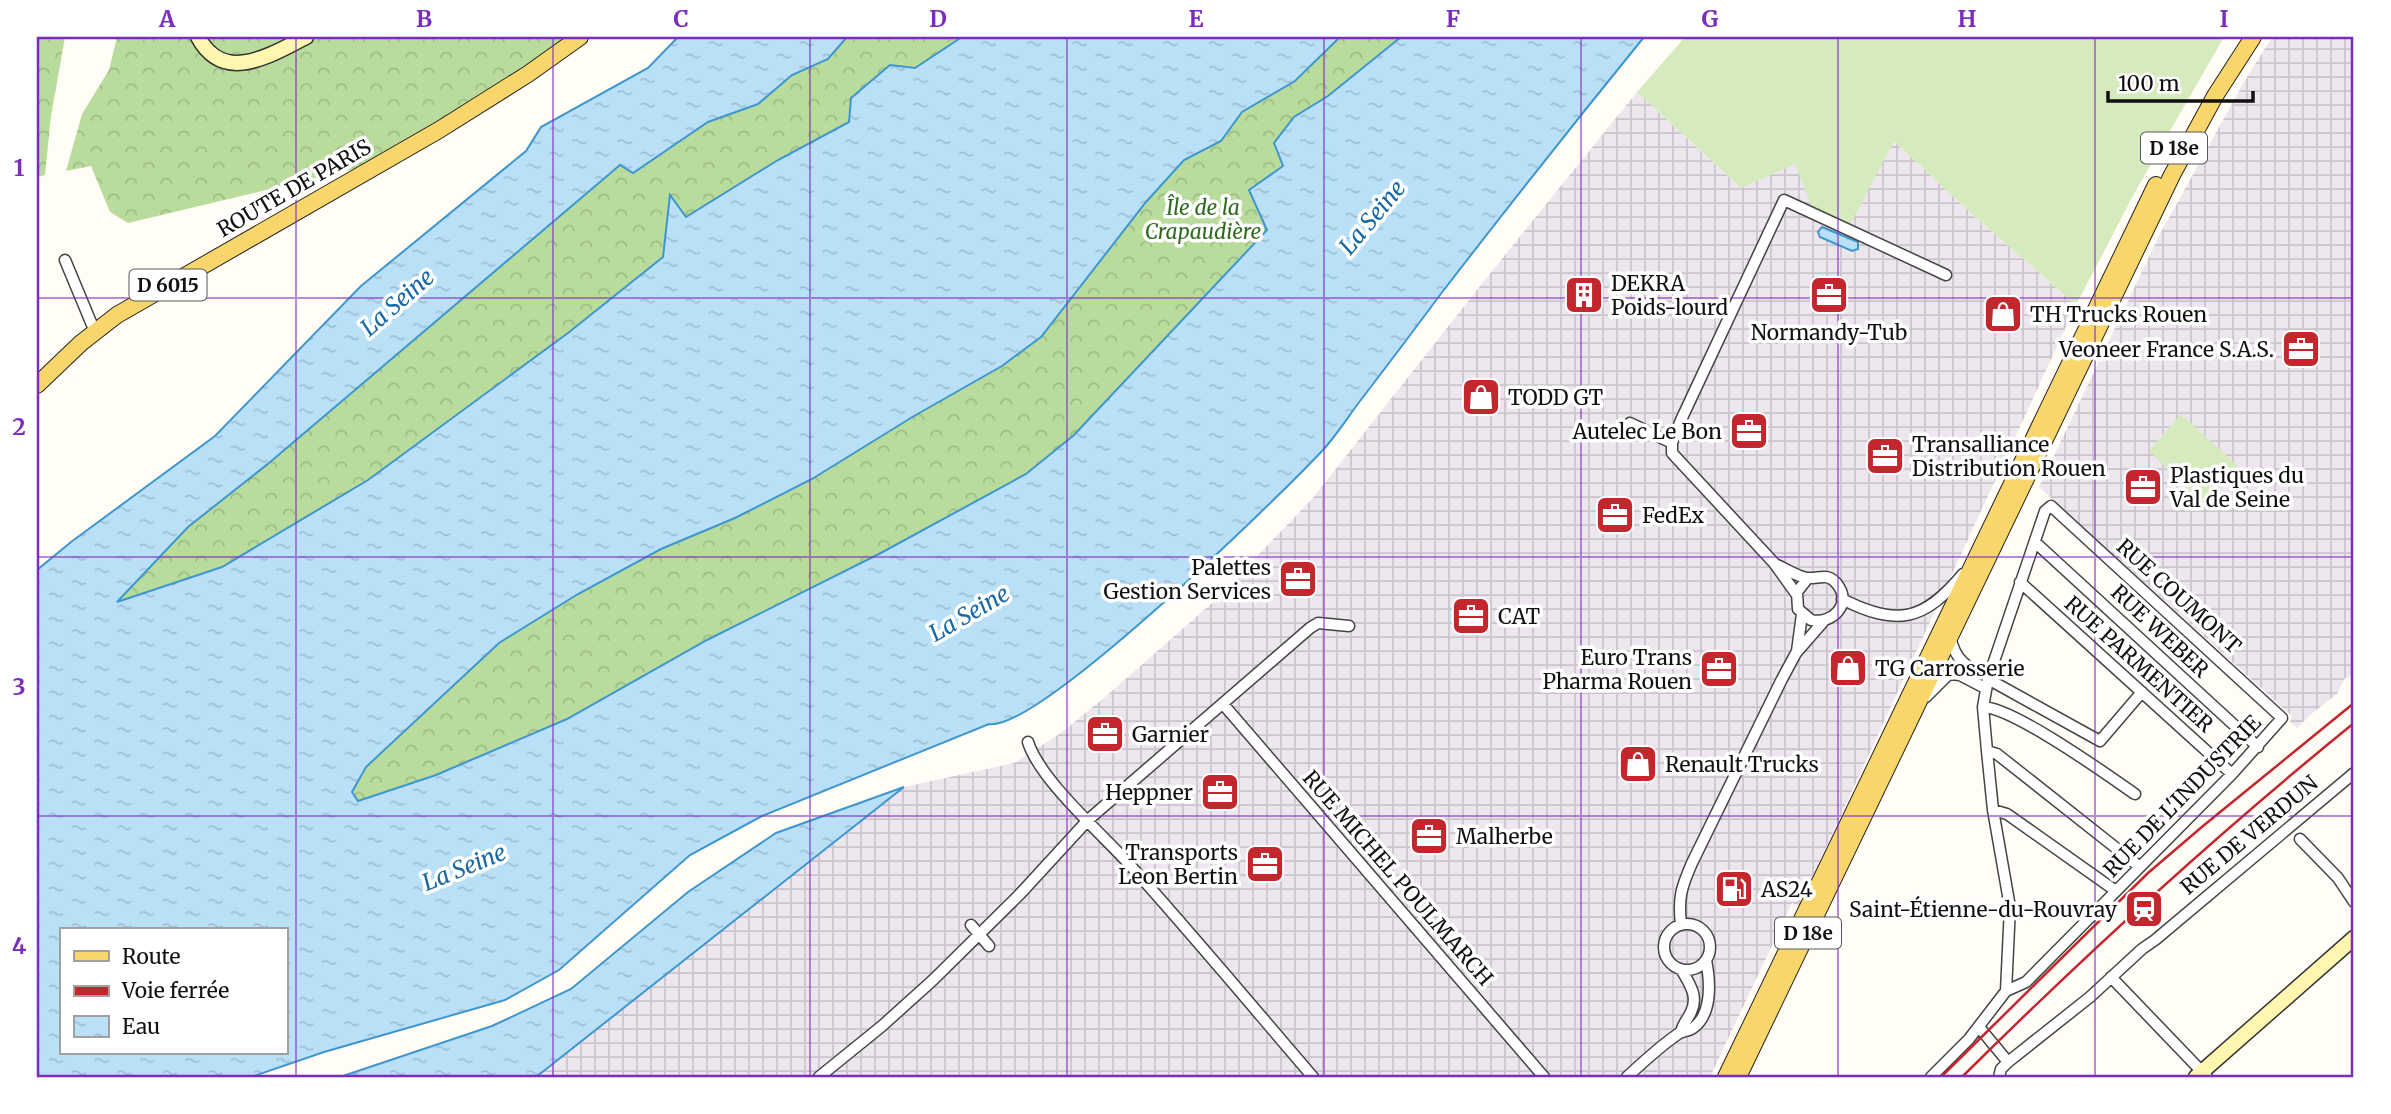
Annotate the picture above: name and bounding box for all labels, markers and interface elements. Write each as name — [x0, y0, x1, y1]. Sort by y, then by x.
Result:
text: A — [158, 4, 176, 33]
text: B — [416, 4, 432, 33]
text: C — [673, 4, 689, 33]
text: D — [929, 4, 947, 33]
text: E — [1188, 4, 1204, 33]
text: F — [1446, 4, 1460, 33]
text: G — [1702, 4, 1719, 33]
text: H — [1958, 4, 1977, 33]
text: I — [2219, 4, 2229, 33]
scale bar — [2108, 60, 2253, 104]
text: 100 m — [2118, 70, 2180, 97]
road number: D 18e — [2141, 132, 2207, 164]
street label: ROUTE DE PARIS — [212, 133, 376, 243]
text: 1 — [14, 153, 25, 182]
water label: La Seine — [1333, 174, 1411, 260]
park label: Île de la Crapaudière — [1145, 194, 1261, 245]
water label: La Seine — [354, 262, 440, 342]
road number: D 6015 — [130, 270, 206, 300]
place label: DEKRA Poids-lourd — [1611, 270, 1729, 321]
building icon: DEKRA Poids-lourd — [1563, 274, 1605, 316]
office icon: Normandy-Tub — [1808, 274, 1850, 316]
shop icon: TH Trucks Rouen — [1982, 293, 2024, 335]
place label: TH Trucks Rouen — [2030, 301, 2207, 328]
place label: Normandy-Tub — [1751, 319, 1907, 346]
office icon: Veoneer France S.A.S. — [2280, 328, 2322, 370]
place label: Veoneer France S.A.S. — [2058, 336, 2274, 363]
shop icon: TODD GT — [1460, 376, 1502, 418]
place label: TODD GT — [1508, 384, 1604, 411]
office icon: Autelec Le Bon — [1728, 410, 1770, 452]
text: 2 — [12, 412, 26, 441]
place label: Autelec Le Bon — [1572, 418, 1722, 445]
place label: Transalliance Distribution Rouen — [1912, 431, 2106, 482]
office icon: Transalliance Distribution Rouen — [1864, 435, 1906, 477]
place label: Plastiques du Val de Seine — [2169, 462, 2304, 513]
office icon: Plastiques du Val de Seine — [2122, 466, 2164, 508]
office icon: FedEx — [1594, 494, 1636, 536]
place label: FedEx — [1642, 502, 1704, 529]
street label: RUE COUMONT — [2111, 533, 2247, 659]
place label: Palettes Gestion Services — [1103, 554, 1271, 605]
office icon: Palettes Gestion Services — [1277, 558, 1319, 600]
water label: La Seine — [924, 578, 1014, 648]
street label: RUE WEBER — [2105, 579, 2215, 683]
street label: RUE PARMENTIER — [2059, 590, 2219, 738]
office icon: CAT — [1450, 595, 1492, 637]
place label: CAT — [1498, 603, 1540, 630]
place label: Euro Trans Pharma Rouen — [1542, 644, 1692, 695]
shop icon: TG Carrosserie — [1827, 647, 1869, 689]
office icon: Euro Trans Pharma Rouen — [1698, 648, 1740, 690]
place label: TG Carrosserie — [1875, 655, 2025, 682]
text: 3 — [12, 672, 26, 701]
street label: RUE DE L'INDUSTRIE — [2098, 709, 2267, 883]
office icon: Garnier — [1084, 713, 1126, 755]
place label: Garnier — [1132, 721, 1209, 748]
shop icon: Renault Trucks — [1617, 743, 1659, 785]
place label: Renault Trucks — [1665, 751, 1819, 778]
street label: RUE MICHEL POULMARCH — [1297, 765, 1499, 991]
street label: RUE DE VERDUN — [2175, 770, 2323, 900]
office icon: Heppner — [1199, 771, 1241, 813]
place label: Heppner — [1105, 779, 1193, 806]
office icon: Malherbe — [1408, 815, 1450, 857]
place label: Malherbe — [1456, 823, 1553, 850]
water label: La Seine — [418, 837, 510, 897]
place label: Transports Leon Bertin — [1118, 839, 1238, 890]
office icon: Transports Leon Bertin — [1244, 843, 1286, 885]
fuel station icon: AS24 — [1713, 868, 1755, 910]
place label: AS24 — [1760, 876, 1813, 903]
station icon: Saint-Étienne-du-Rouvray — [2123, 888, 2165, 930]
place label: Saint-Étienne-du-Rouvray — [1849, 895, 2118, 923]
road number: D 18e — [1775, 917, 1841, 948]
legend — [60, 928, 287, 1054]
text: 4 — [12, 931, 27, 960]
text: Route — [122, 943, 180, 970]
text: Voie ferrée — [121, 977, 229, 1004]
text: Eau — [122, 1013, 160, 1040]

